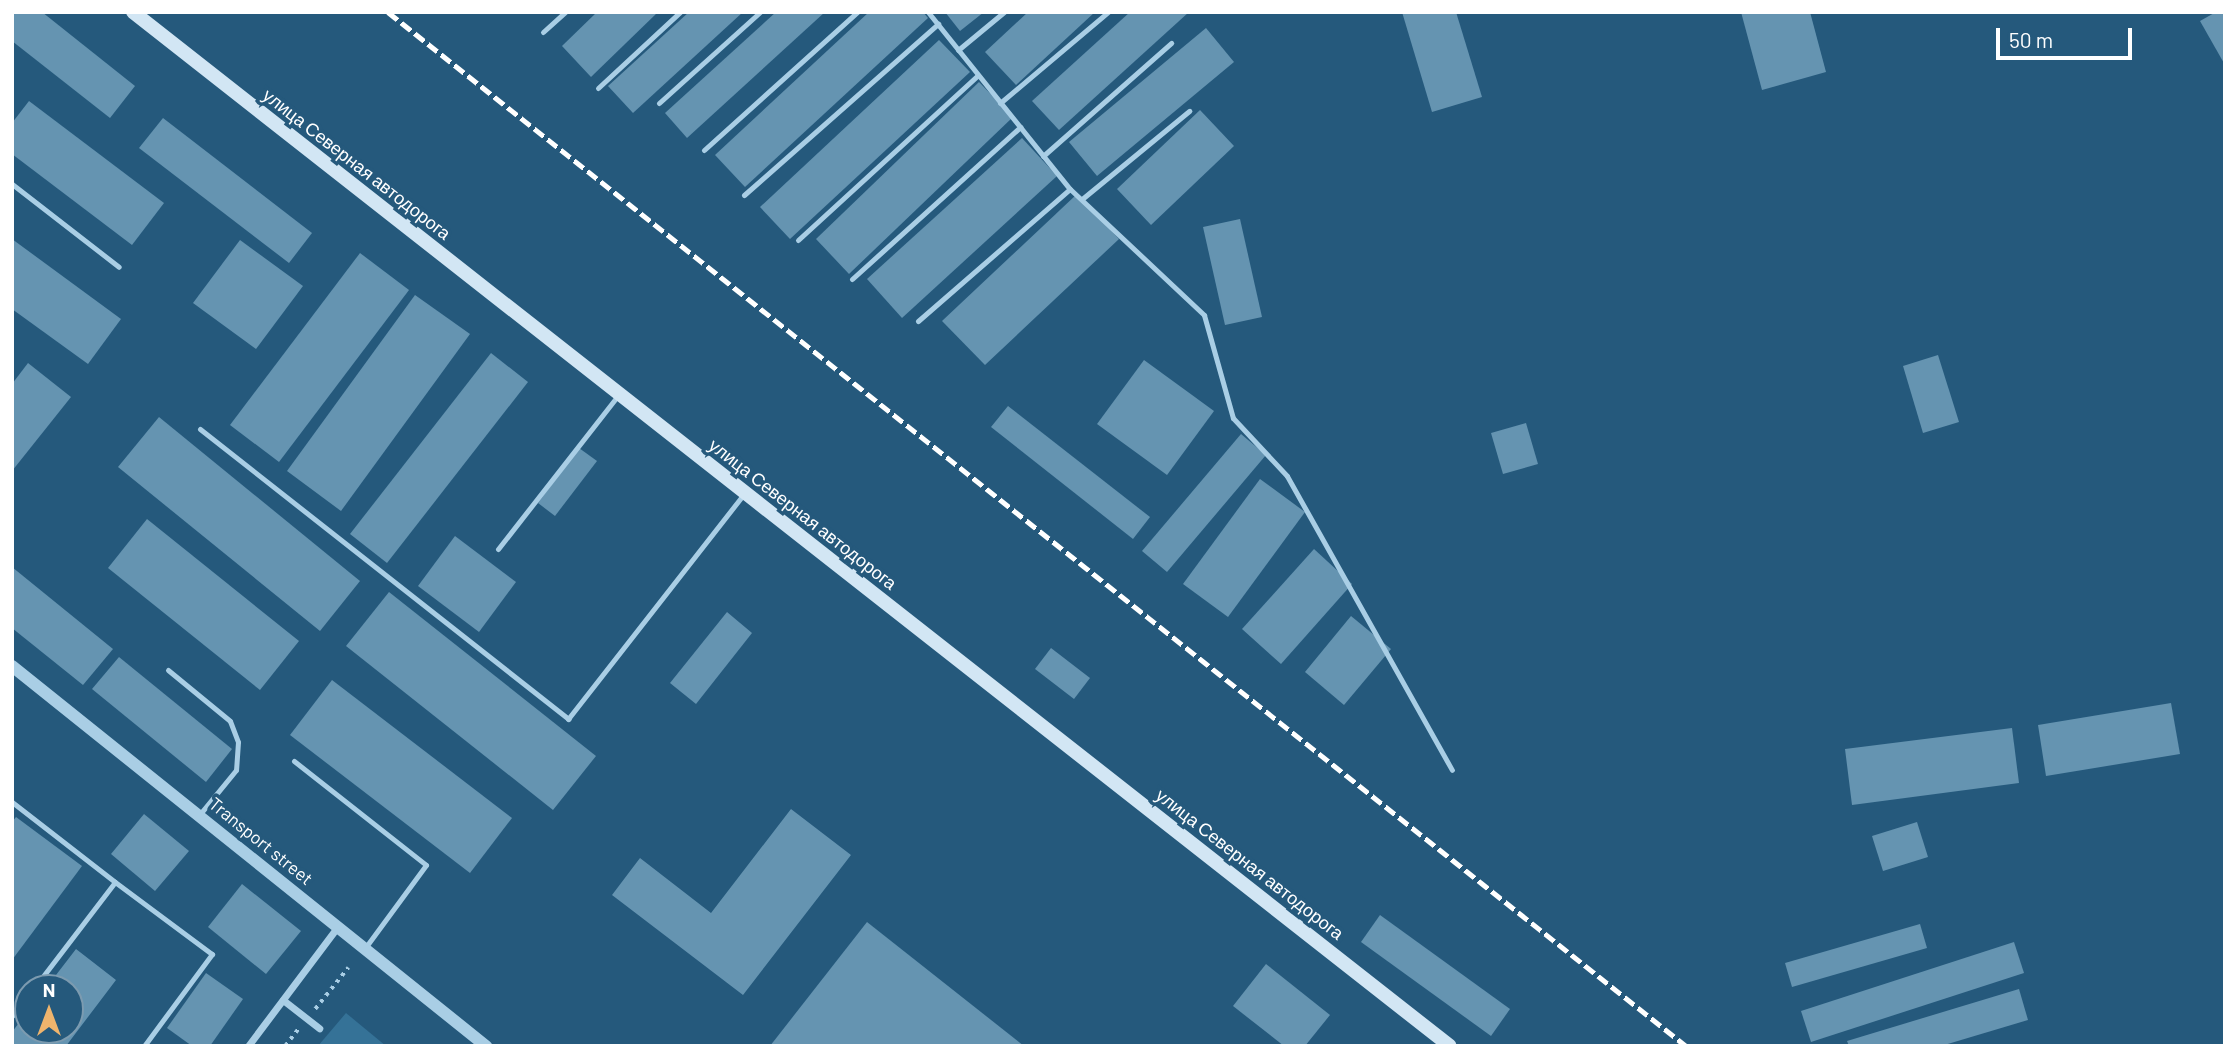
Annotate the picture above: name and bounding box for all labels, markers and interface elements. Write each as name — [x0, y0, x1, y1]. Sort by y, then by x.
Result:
scale bar — [1999, 14, 2136, 58]
text: 50 m — [2009, 27, 2053, 52]
street label: улица Северная автодорога — [259, 84, 455, 244]
street label: улица Северная автодорога — [705, 434, 901, 594]
street label: улица Северная автодорога — [1152, 784, 1348, 944]
street label: Transport street — [205, 793, 317, 889]
north arrow — [14, 974, 84, 1044]
text: N — [43, 978, 55, 1001]

